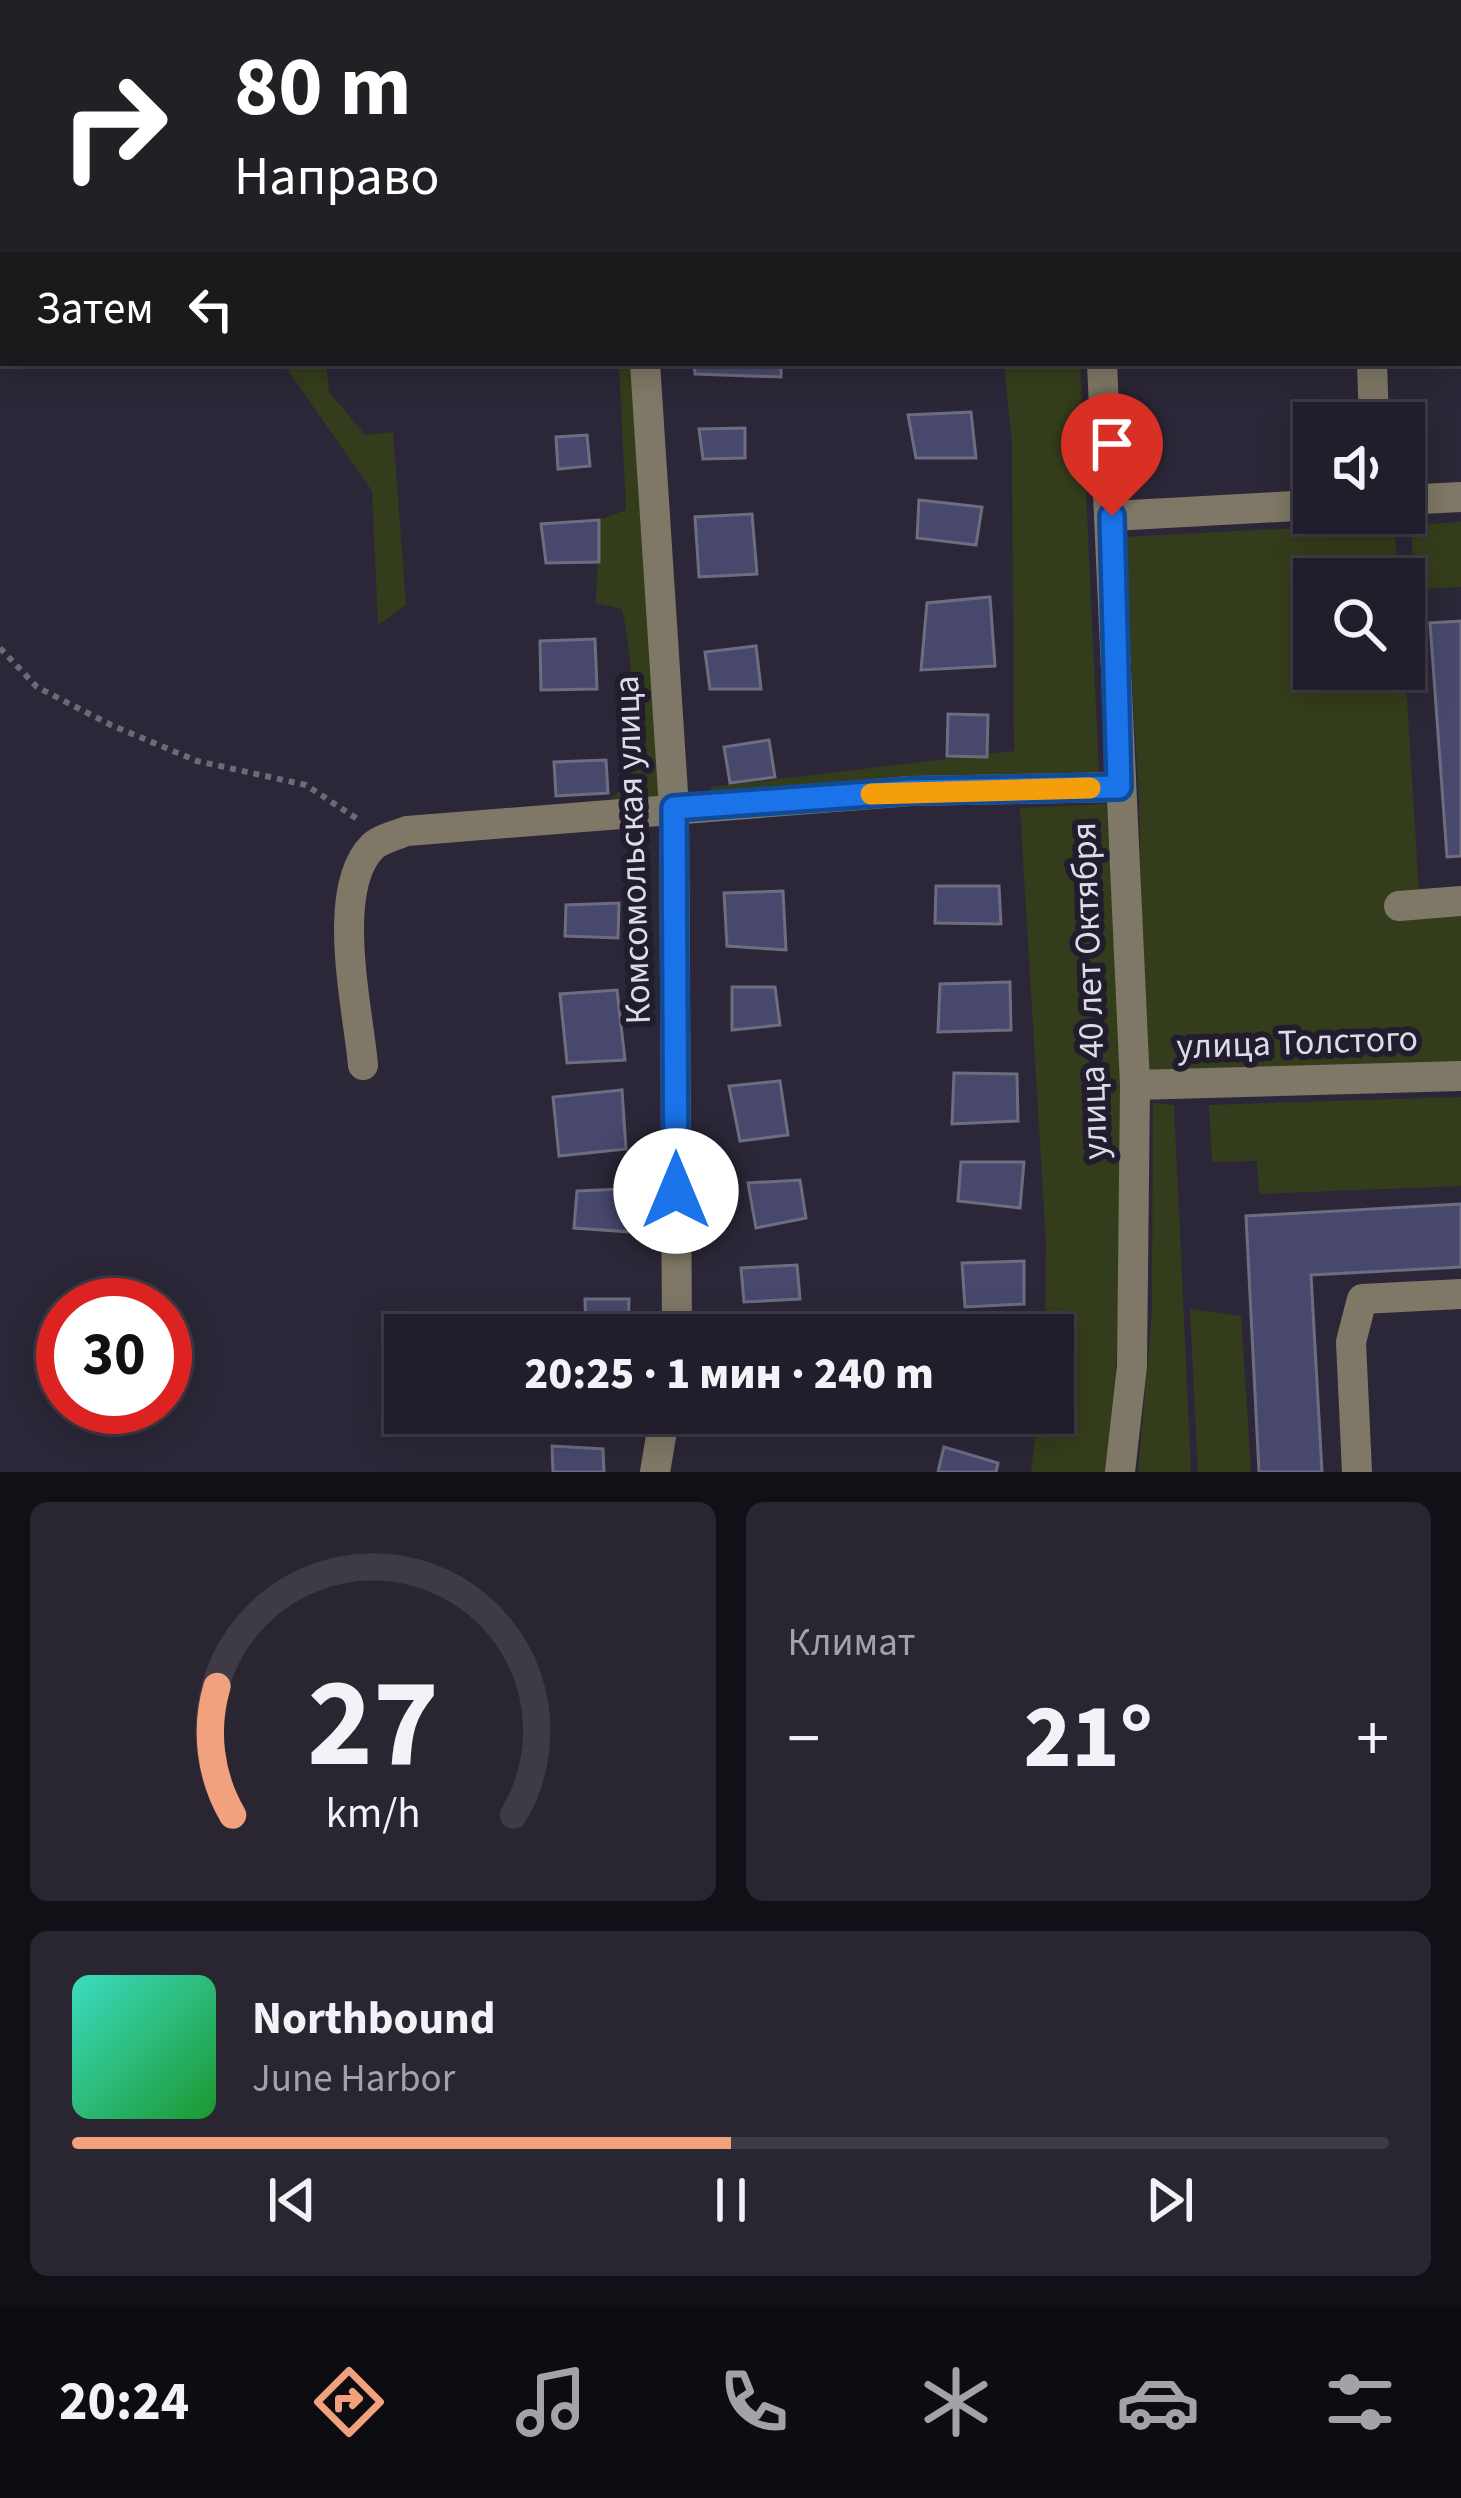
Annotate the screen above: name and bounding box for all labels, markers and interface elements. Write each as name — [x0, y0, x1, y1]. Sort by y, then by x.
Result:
text: 80 m — [234, 28, 412, 148]
icon: right — [36, 48, 192, 204]
text: Направо — [234, 139, 439, 216]
icon: left — [178, 276, 244, 342]
text: Затем — [36, 277, 154, 341]
pin — [1061, 393, 1163, 516]
map controls — [1293, 402, 1425, 690]
button: sound — [1293, 402, 1425, 534]
icon: arrive — [1079, 411, 1145, 477]
button: search — [1293, 558, 1425, 690]
street label: Комсомольская улица — [601, 675, 664, 1025]
street label: улица 40 лет Октября — [1058, 821, 1121, 1161]
street label: улица Толстого — [1175, 1013, 1419, 1072]
position arrow — [613, 1128, 739, 1254]
speed limit sign: 30 — [36, 1278, 192, 1434]
text: 20:25 · 1 мин · 240 m — [524, 1342, 934, 1406]
text: Климат — [788, 1615, 915, 1671]
text: 27 — [307, 1636, 439, 1814]
text: 21° — [1023, 1674, 1153, 1802]
text: − — [788, 1692, 820, 1786]
text: + — [1356, 1692, 1389, 1786]
text: km/h — [325, 1782, 420, 1843]
text: Northbound — [252, 1987, 496, 2051]
text: June Harbor — [252, 2051, 455, 2107]
icon: previous — [259, 2167, 325, 2233]
icon: pause — [698, 2167, 764, 2233]
icon: next — [1137, 2167, 1203, 2233]
icon: directions — [307, 2360, 391, 2444]
icon: music — [509, 2360, 593, 2444]
icon: phone — [712, 2360, 796, 2444]
icon: climate — [914, 2360, 998, 2444]
icon: car — [1116, 2360, 1200, 2444]
icon: filters — [1318, 2360, 1402, 2444]
text: 20:24 — [59, 2364, 189, 2441]

